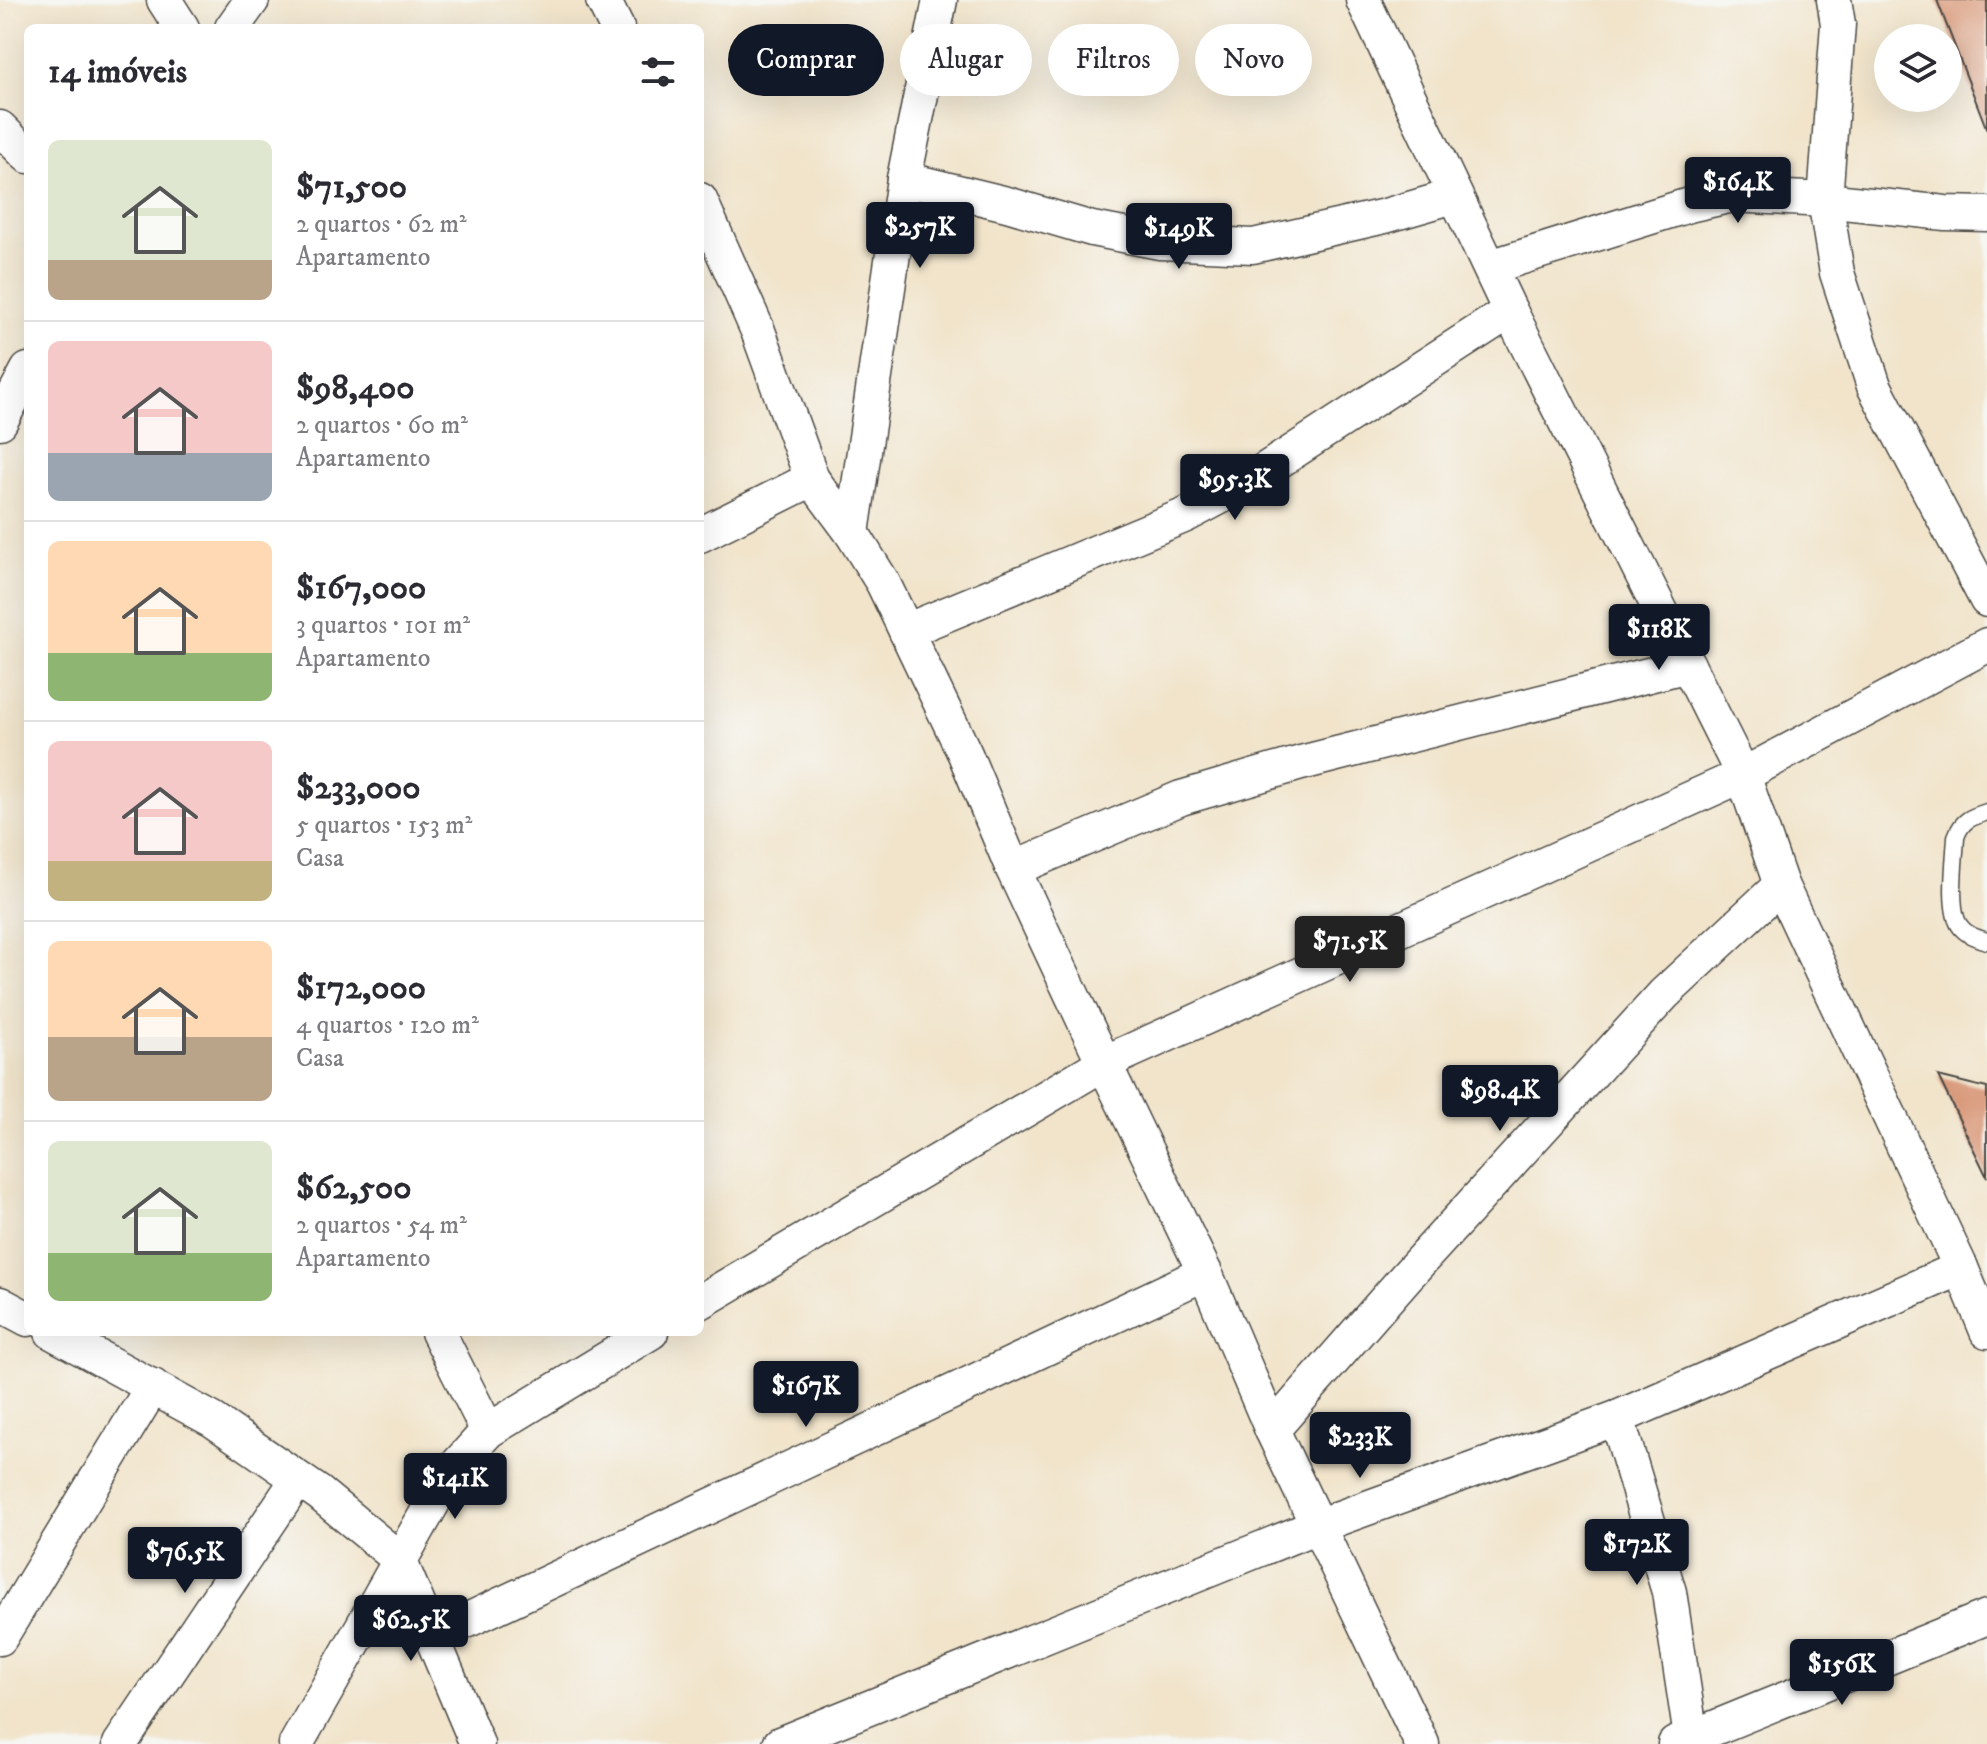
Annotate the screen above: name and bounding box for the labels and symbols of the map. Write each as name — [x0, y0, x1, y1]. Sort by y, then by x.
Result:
pin: $164K — [1682, 157, 1794, 225]
pin: $257K — [864, 202, 976, 270]
pin: $149K — [1123, 203, 1235, 271]
pin: $95.3K — [1170, 454, 1300, 522]
pin: $118K — [1603, 604, 1715, 672]
pin: $71.5K — [1285, 916, 1415, 984]
pin: $98.4K — [1435, 1065, 1565, 1133]
pin: $167K — [750, 1361, 862, 1429]
pin: $233K — [1304, 1412, 1416, 1480]
pin: $141K — [399, 1453, 511, 1521]
pin: $172K — [1581, 1519, 1693, 1587]
pin: $76.5K — [120, 1527, 250, 1595]
pin: $62.5K — [346, 1595, 476, 1663]
pin: $156K — [1786, 1639, 1898, 1707]

